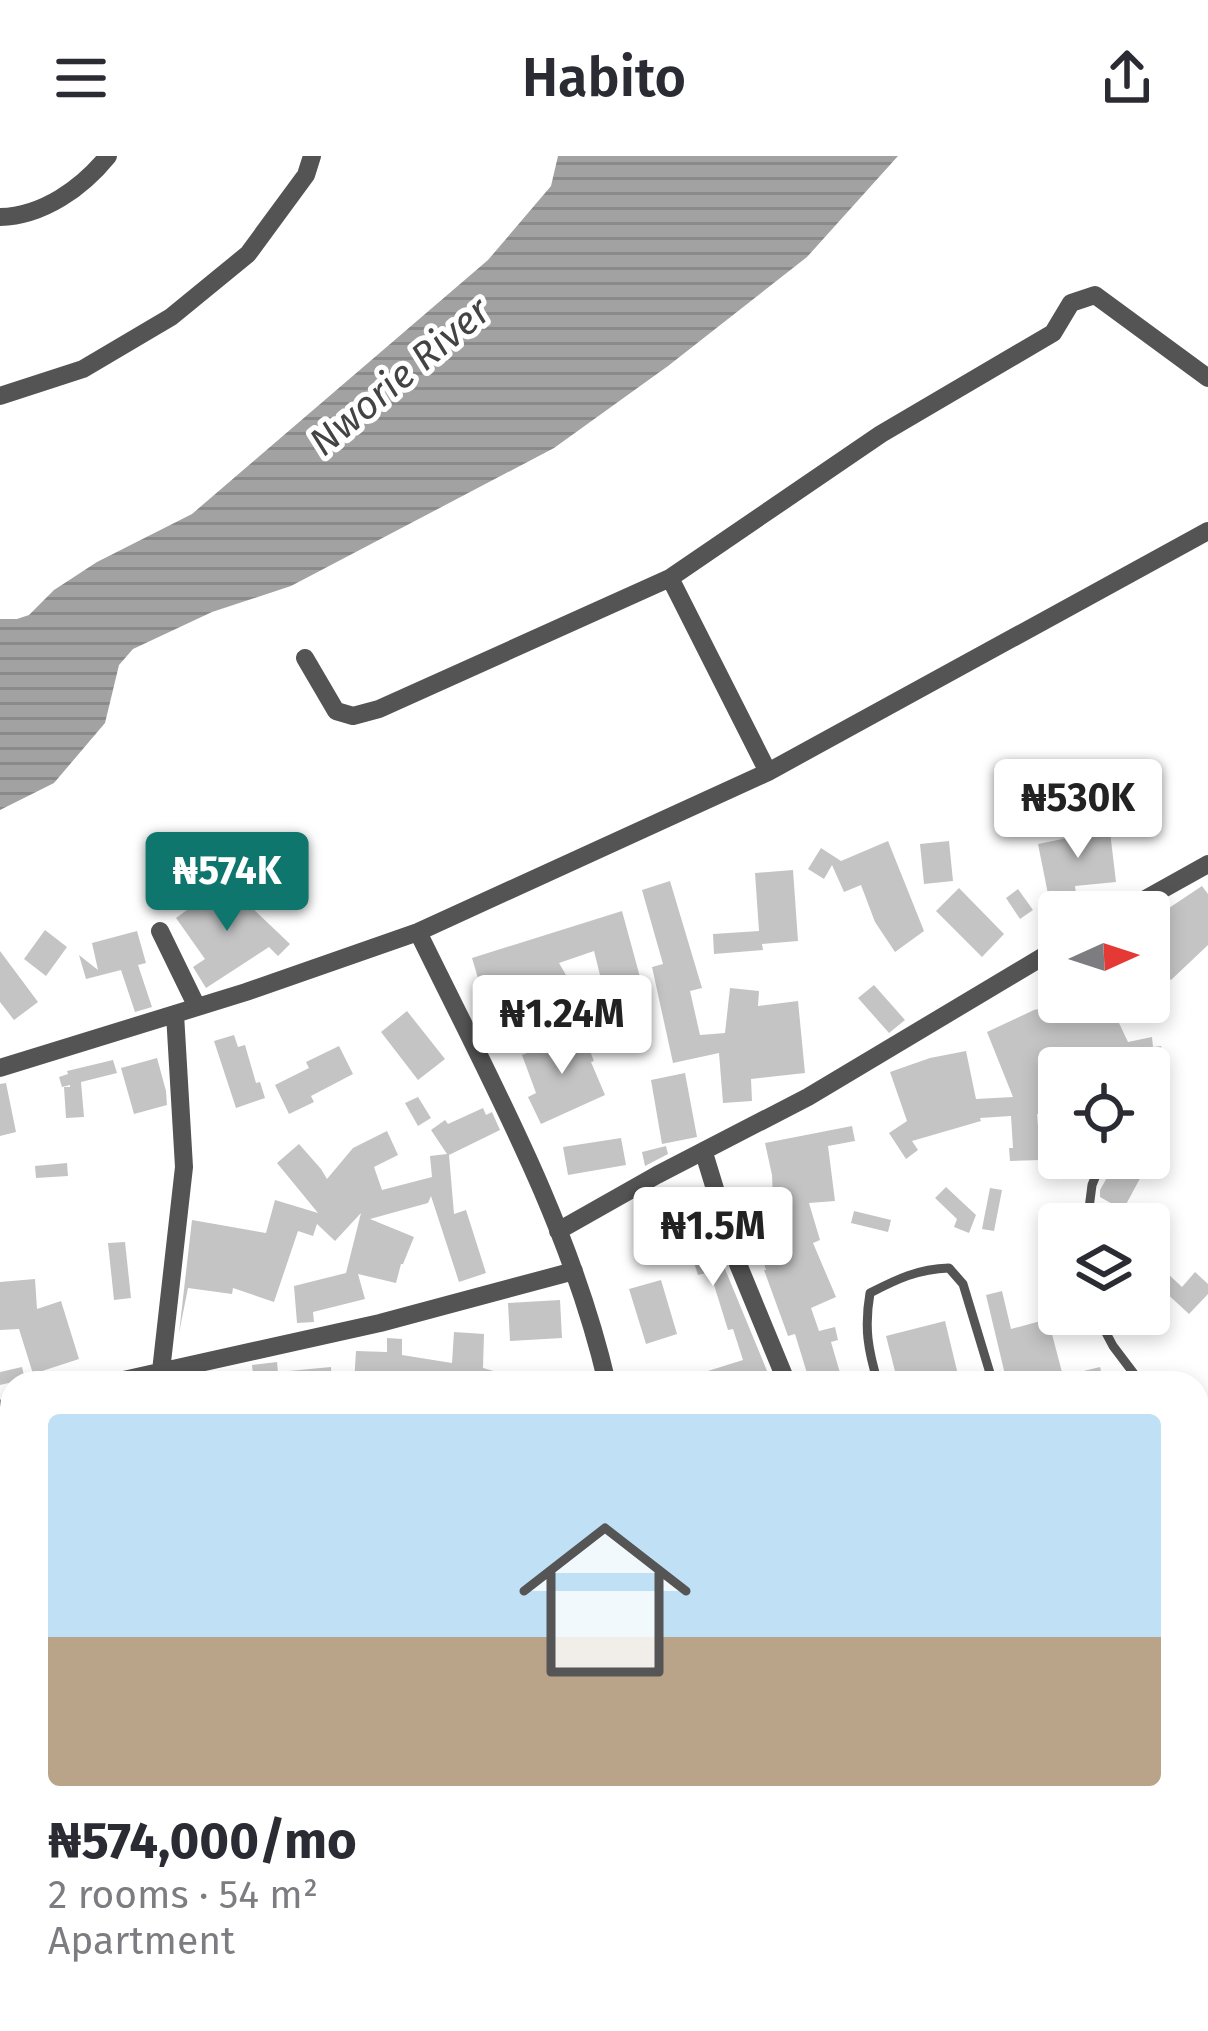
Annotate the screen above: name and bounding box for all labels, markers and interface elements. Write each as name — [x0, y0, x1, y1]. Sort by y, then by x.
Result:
icon: menu — [48, 45, 114, 111]
icon: share — [1094, 45, 1160, 111]
text: Habito — [522, 46, 686, 110]
water label: Nworie River — [300, 287, 500, 465]
pin: ₦530K — [994, 759, 1162, 861]
text: ₦530K — [1021, 775, 1135, 821]
pin: ₦574K — [143, 832, 311, 934]
text: ₦574K — [173, 848, 281, 894]
north arrow — [1038, 891, 1170, 1023]
map controls — [1038, 891, 1170, 1335]
pin: ₦1.24M — [464, 975, 660, 1077]
text: ₦1.24M — [500, 991, 624, 1037]
button: locate — [1038, 1047, 1170, 1179]
pin: ₦1.5M — [629, 1187, 797, 1289]
text: ₦1.5M — [661, 1203, 766, 1249]
button: layers — [1038, 1203, 1170, 1335]
icon: home — [497, 1492, 713, 1708]
text: ₦574,000/mo — [48, 1810, 357, 1872]
text: 2 rooms · 54 m² — [48, 1872, 318, 1918]
text: Apartment — [48, 1918, 235, 1964]

